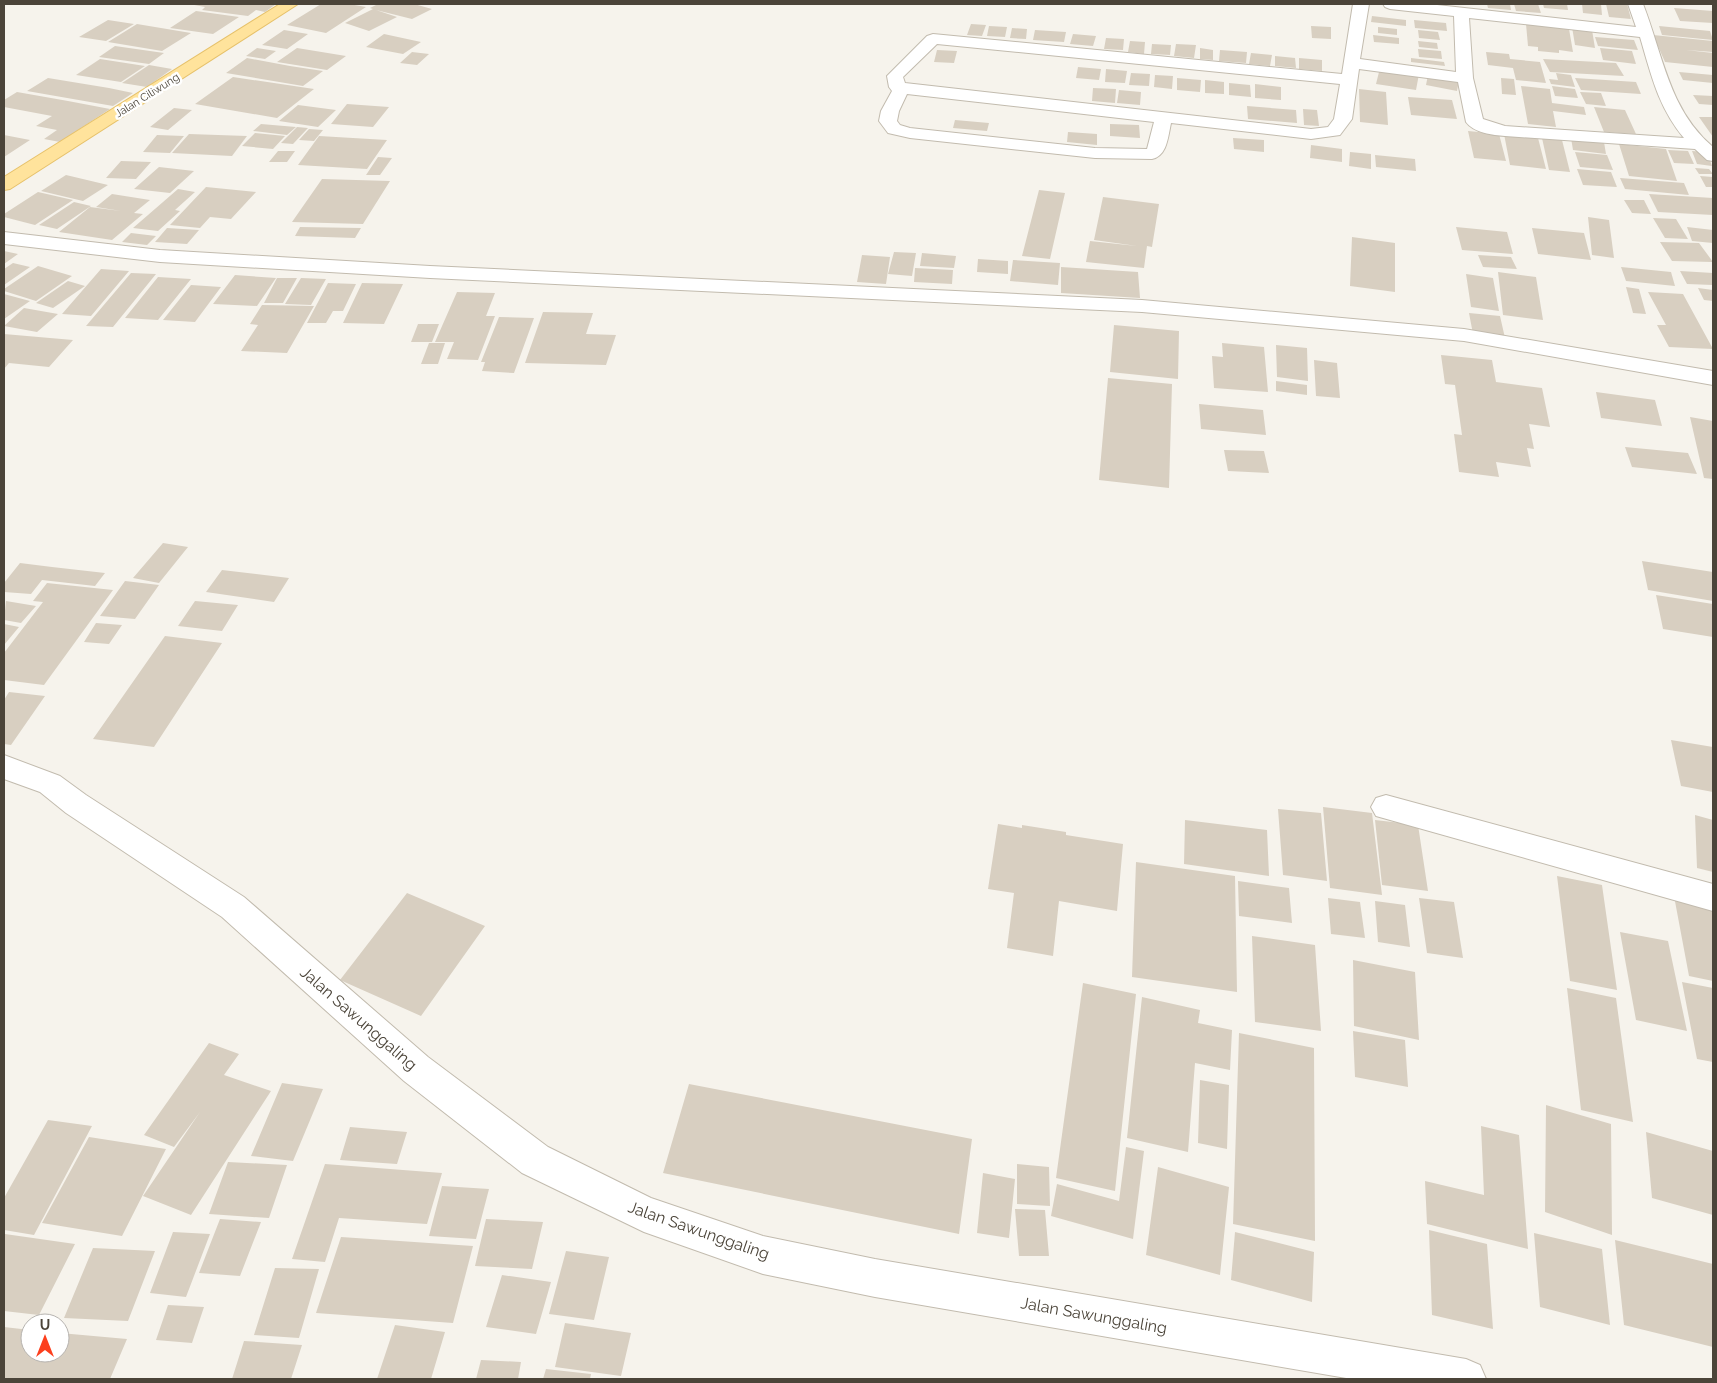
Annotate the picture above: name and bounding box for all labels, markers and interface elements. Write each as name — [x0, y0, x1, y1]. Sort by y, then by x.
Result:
street label: Jalan Ciliwung — [113, 70, 182, 120]
street label: Jalan Sawunggaling — [296, 963, 421, 1074]
street label: Jalan Sawunggaling — [626, 1197, 772, 1264]
street label: Jalan Sawunggaling — [1019, 1293, 1169, 1338]
north arrow — [20, 1313, 70, 1363]
text: U — [40, 1317, 50, 1333]

